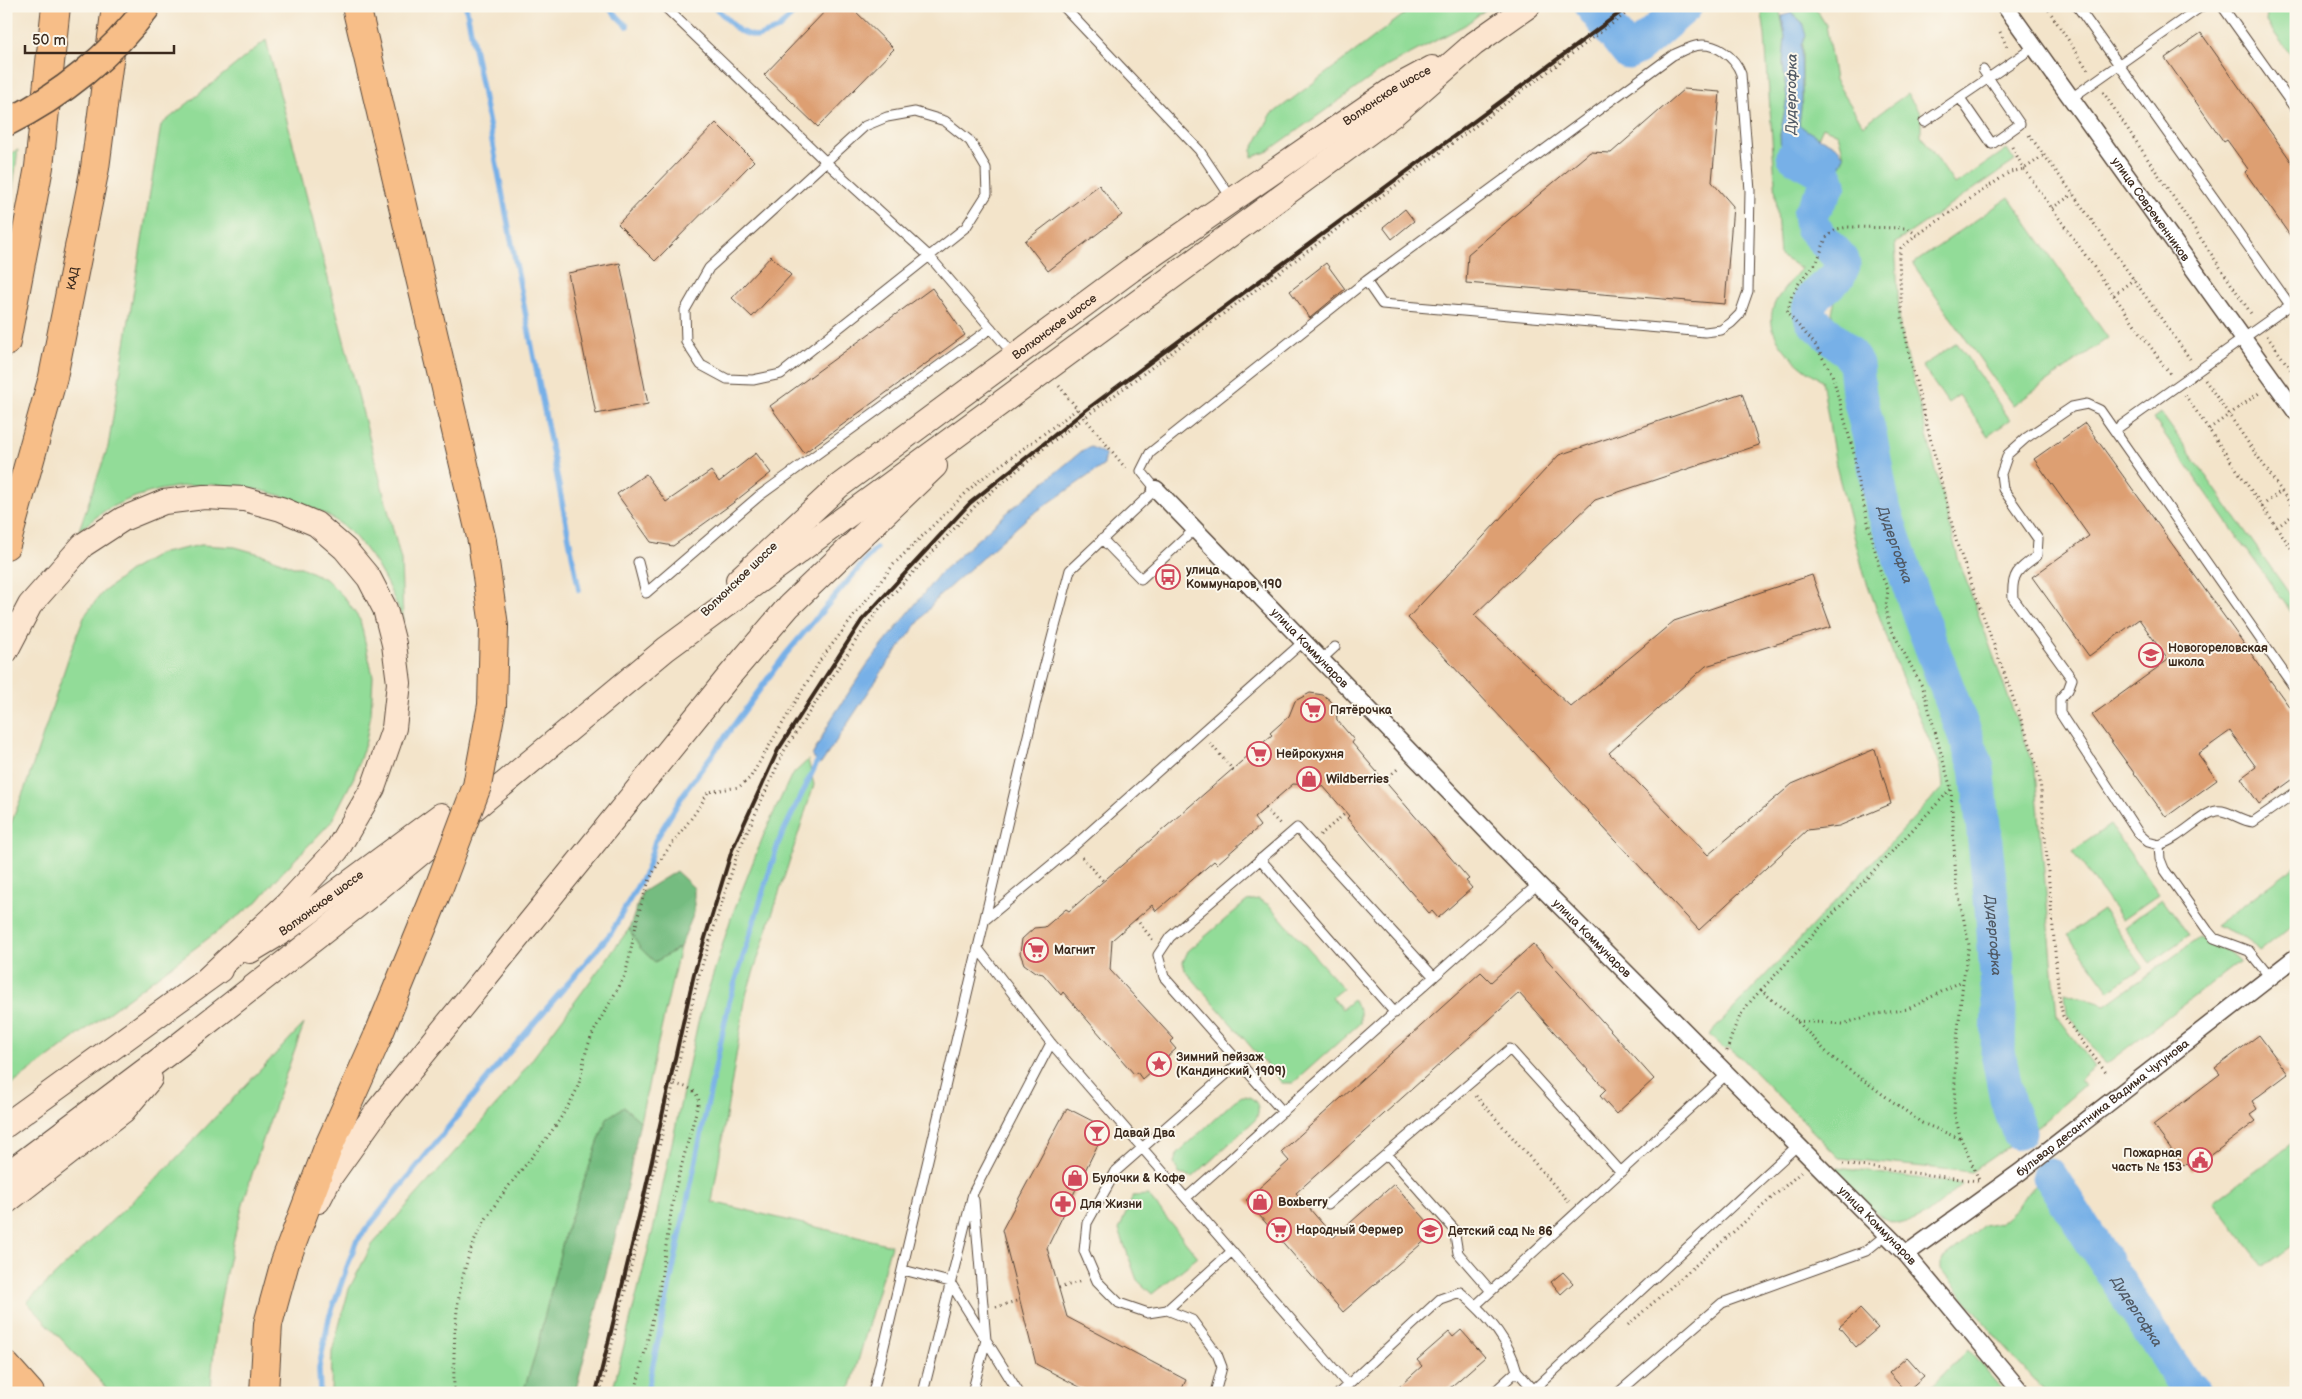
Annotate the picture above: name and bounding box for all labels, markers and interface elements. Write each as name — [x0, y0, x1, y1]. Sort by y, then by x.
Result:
scale bar — [25, 22, 174, 54]
text: 50 m — [32, 31, 66, 50]
water label: Дудергофка — [1782, 53, 1801, 136]
street label: Волхонское шоссе — [1340, 63, 1434, 129]
street label: улица Современников — [2108, 155, 2193, 265]
street label: КАД — [64, 265, 83, 292]
street label: Волхонское шоссе — [1010, 291, 1100, 363]
water label: Дудергофка — [1874, 503, 1916, 586]
street label: Волхонское шоссе — [698, 539, 781, 620]
place label: улица Коммунаров, 190 — [1186, 563, 1282, 592]
bus stop icon: улица Коммунаров, 190 — [1155, 564, 1181, 590]
street label: улица Коммунаров — [1267, 605, 1352, 692]
place label: Новогореловская школа — [2168, 641, 2268, 670]
school or university icon: Новогореловская школа — [2138, 642, 2164, 668]
supermarket icon: Пятёрочка — [1300, 697, 1326, 723]
place label: Пятёрочка — [1330, 703, 1393, 718]
supermarket icon: Нейрокухня — [1246, 741, 1272, 767]
place label: Нейрокухня — [1276, 747, 1344, 762]
shop icon: Wildberries — [1296, 766, 1322, 792]
place label: Wildberries — [1326, 772, 1389, 787]
street label: Волхонское шоссе — [277, 867, 367, 940]
water label: Дудергофка — [1982, 893, 2005, 976]
street label: улица Коммунаров — [1549, 896, 1634, 982]
supermarket icon: Магнит — [1023, 937, 1049, 963]
place label: Магнит — [1054, 943, 1096, 958]
street label: бульвар десантника Вадима Чугунова — [2013, 1036, 2192, 1180]
place label: Зимний пейзаж (Кандинский, 1909) — [1176, 1050, 1286, 1079]
place icon: Зимний пейзаж (Кандинский, 1909) — [1146, 1051, 1172, 1077]
bar icon: Давай Два — [1084, 1120, 1110, 1146]
place label: Давай Два — [1114, 1126, 1176, 1141]
place label: Пожарная часть № 153 — [2112, 1146, 2182, 1175]
public building icon: Пожарная часть № 153 — [2187, 1147, 2213, 1173]
shop icon: Булочки & Кофе — [1062, 1165, 1088, 1191]
place label: Булочки & Кофе — [1092, 1171, 1186, 1186]
street label: улица Коммунаров — [1835, 1183, 1920, 1269]
shop icon: Boxberry — [1247, 1189, 1273, 1215]
pharmacy icon: Для Жизни — [1050, 1191, 1076, 1217]
place label: Boxberry — [1278, 1195, 1328, 1210]
place label: Для Жизни — [1080, 1197, 1142, 1212]
supermarket icon: Народный Фермер — [1266, 1217, 1292, 1243]
school or university icon: Детский сад № 86 — [1417, 1218, 1443, 1244]
place label: Народный Фермер — [1296, 1223, 1403, 1238]
place label: Детский сад № 86 — [1448, 1224, 1553, 1239]
water label: Дудергофка — [2107, 1272, 2166, 1350]

